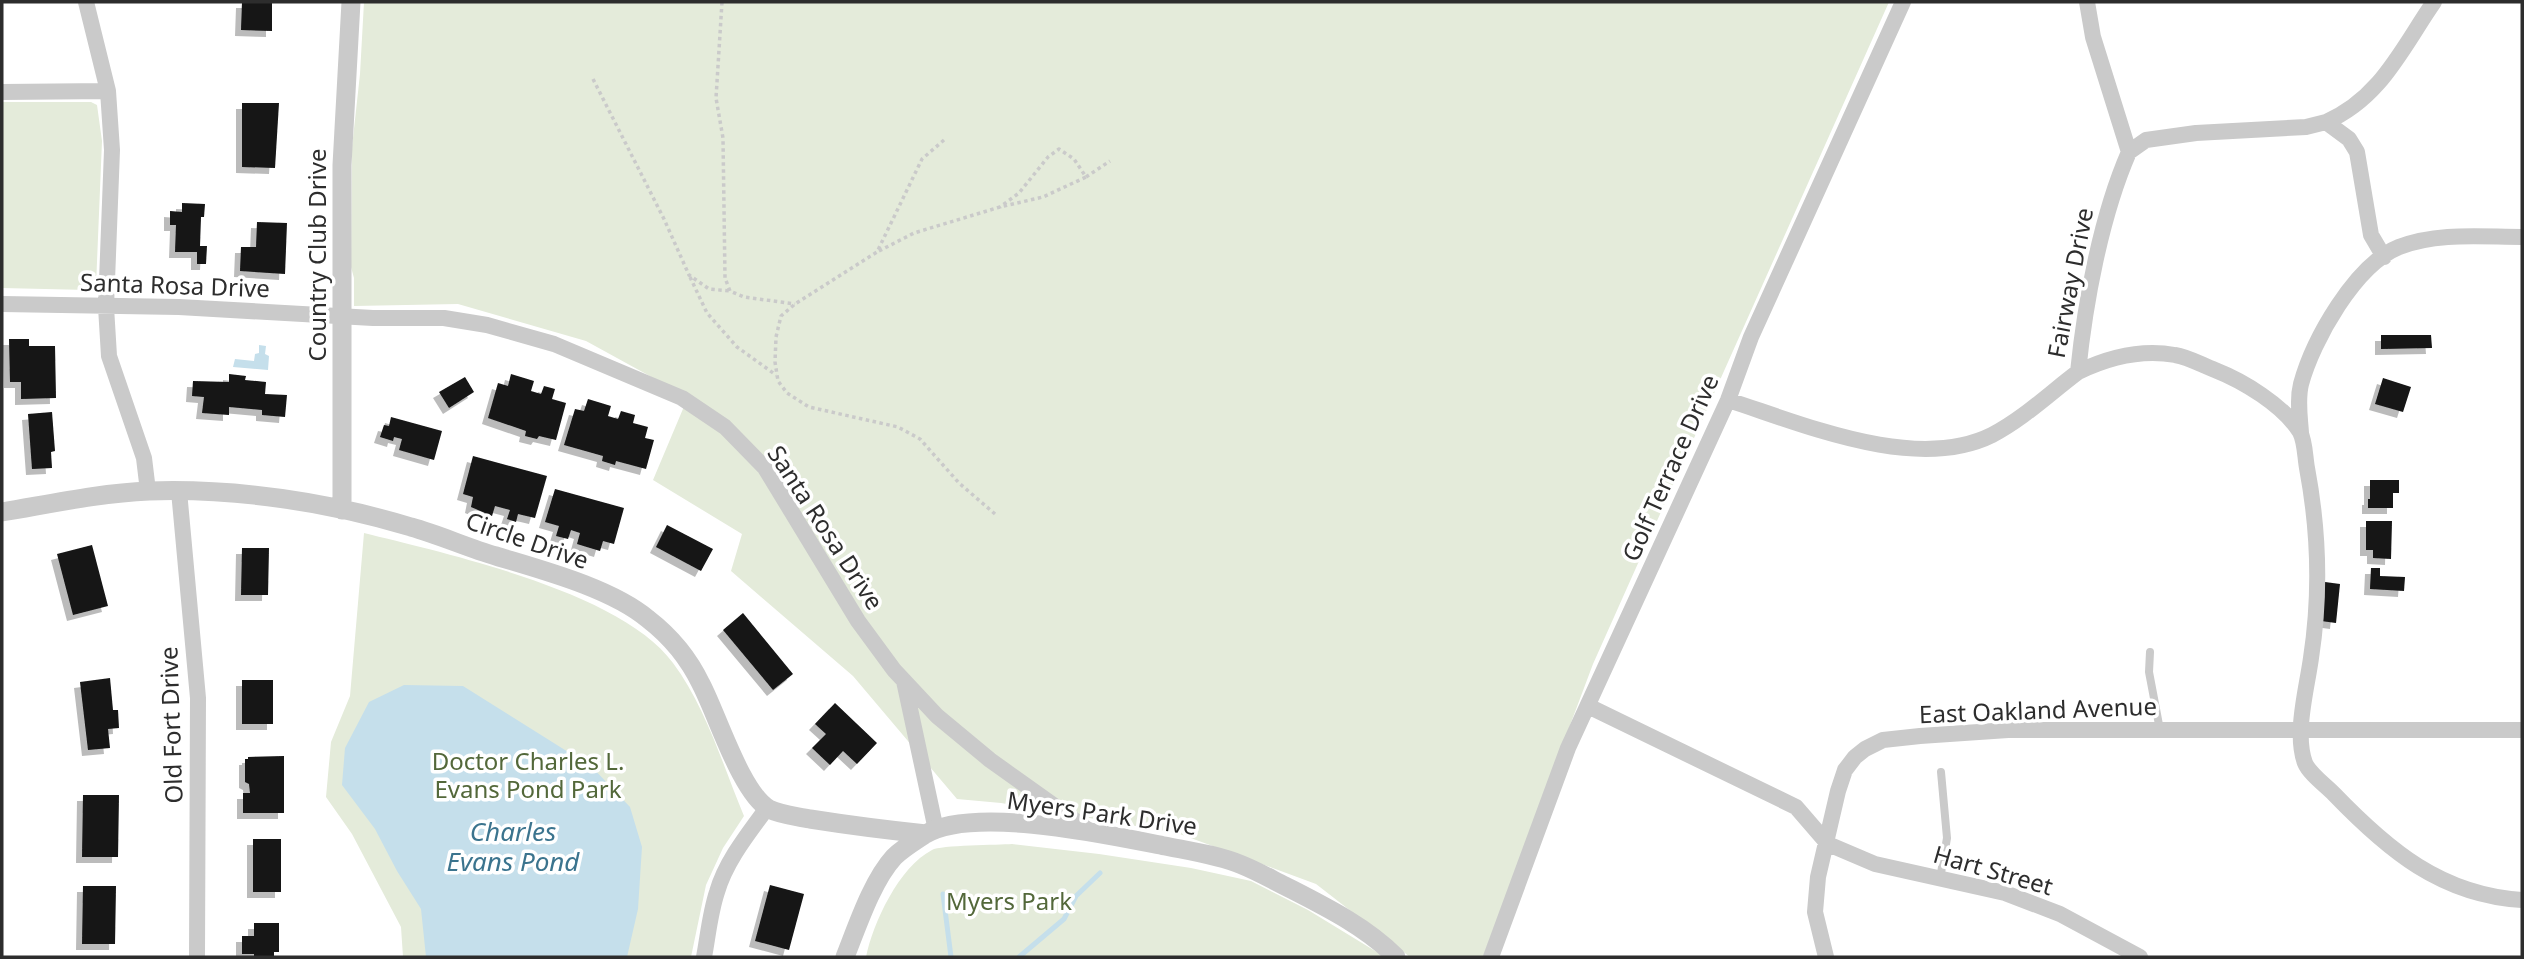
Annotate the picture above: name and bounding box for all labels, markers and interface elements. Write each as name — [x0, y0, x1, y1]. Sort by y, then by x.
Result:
street label: Country Club Drive — [300, 149, 333, 361]
street label: Fairway Drive — [2039, 205, 2100, 361]
street label: Santa Rosa Drive — [80, 265, 270, 304]
street label: Golf Terrace Drive — [1614, 369, 1726, 566]
street label: Santa Rosa Drive — [761, 439, 892, 616]
street label: Circle Drive — [462, 503, 593, 576]
street label: Old Fort Drive — [151, 646, 190, 804]
street label: East Oakland Avenue — [1918, 689, 2157, 730]
park label: Doctor Charles L. Evans Pond Park — [432, 744, 624, 805]
street label: Myers Park Drive — [1005, 783, 1199, 842]
water label: Charles Evans Pond — [447, 813, 580, 879]
street label: Hart Street — [1930, 837, 2057, 902]
park label: Myers Park — [946, 884, 1072, 917]

